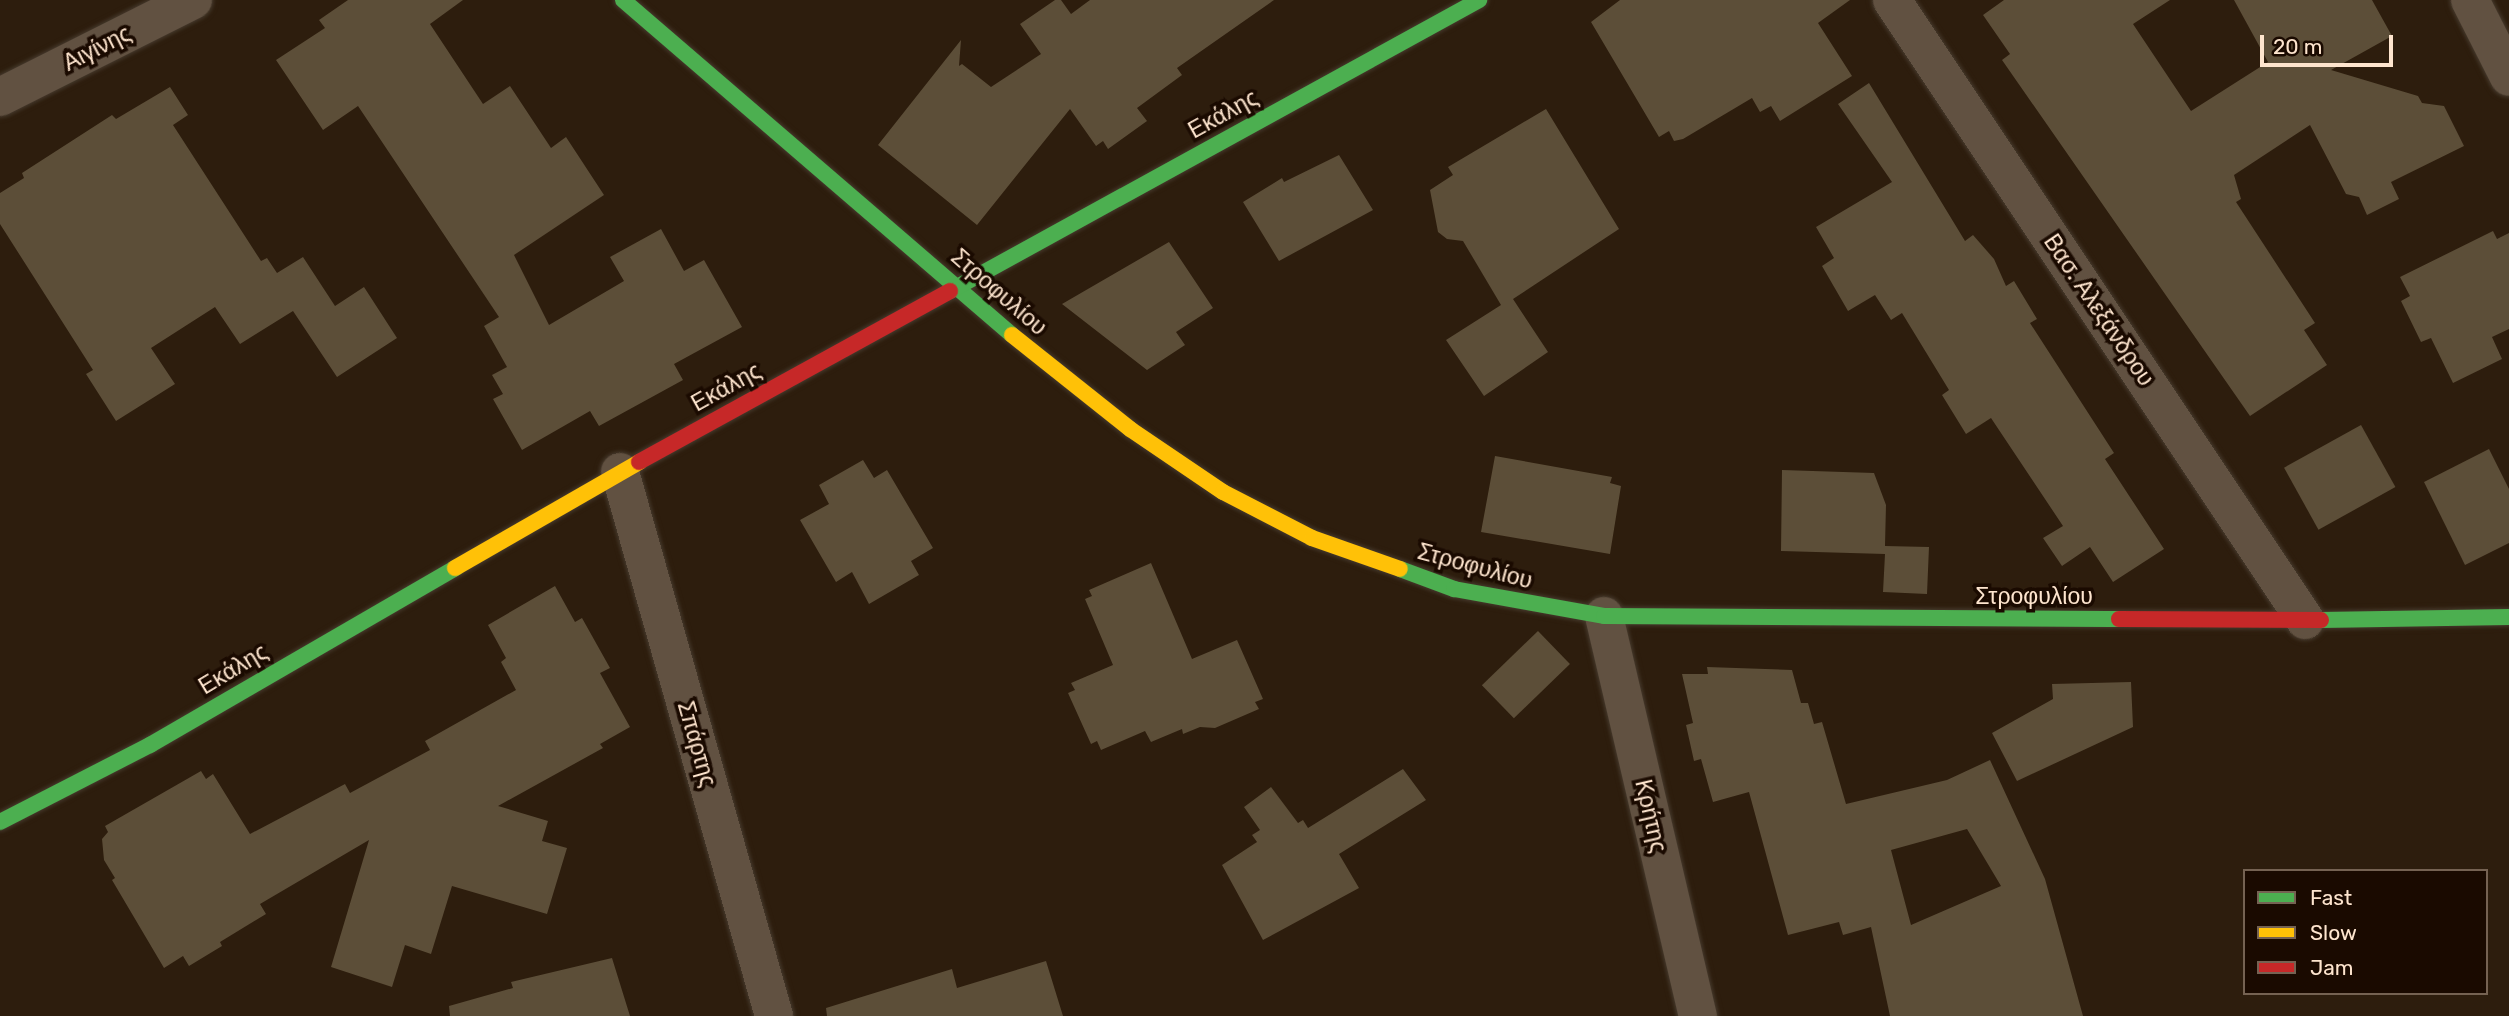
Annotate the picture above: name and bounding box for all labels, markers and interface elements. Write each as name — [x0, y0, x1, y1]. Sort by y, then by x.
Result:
street label: Αιγίνης — [58, 19, 136, 77]
scale bar — [2264, 21, 2397, 65]
text: 20 m — [2273, 34, 2322, 59]
street label: Εκάλης — [1183, 84, 1263, 144]
street label: Βασ. Αλεξάνδρου — [2038, 229, 2160, 391]
street label: Στροφυλίου — [946, 243, 1052, 341]
street label: Εκάλης — [686, 357, 766, 417]
street label: Στροφυλίου — [1415, 537, 1535, 595]
street label: Στροφυλίου — [1975, 582, 2093, 610]
street label: Εκάλης — [194, 638, 272, 700]
street label: Σπάρτης — [672, 698, 722, 790]
street label: Κρήτης — [1629, 777, 1673, 855]
legend — [2243, 869, 2488, 995]
text: Fast — [2310, 885, 2352, 910]
text: Slow — [2310, 920, 2357, 945]
text: Jam — [2310, 955, 2354, 980]

